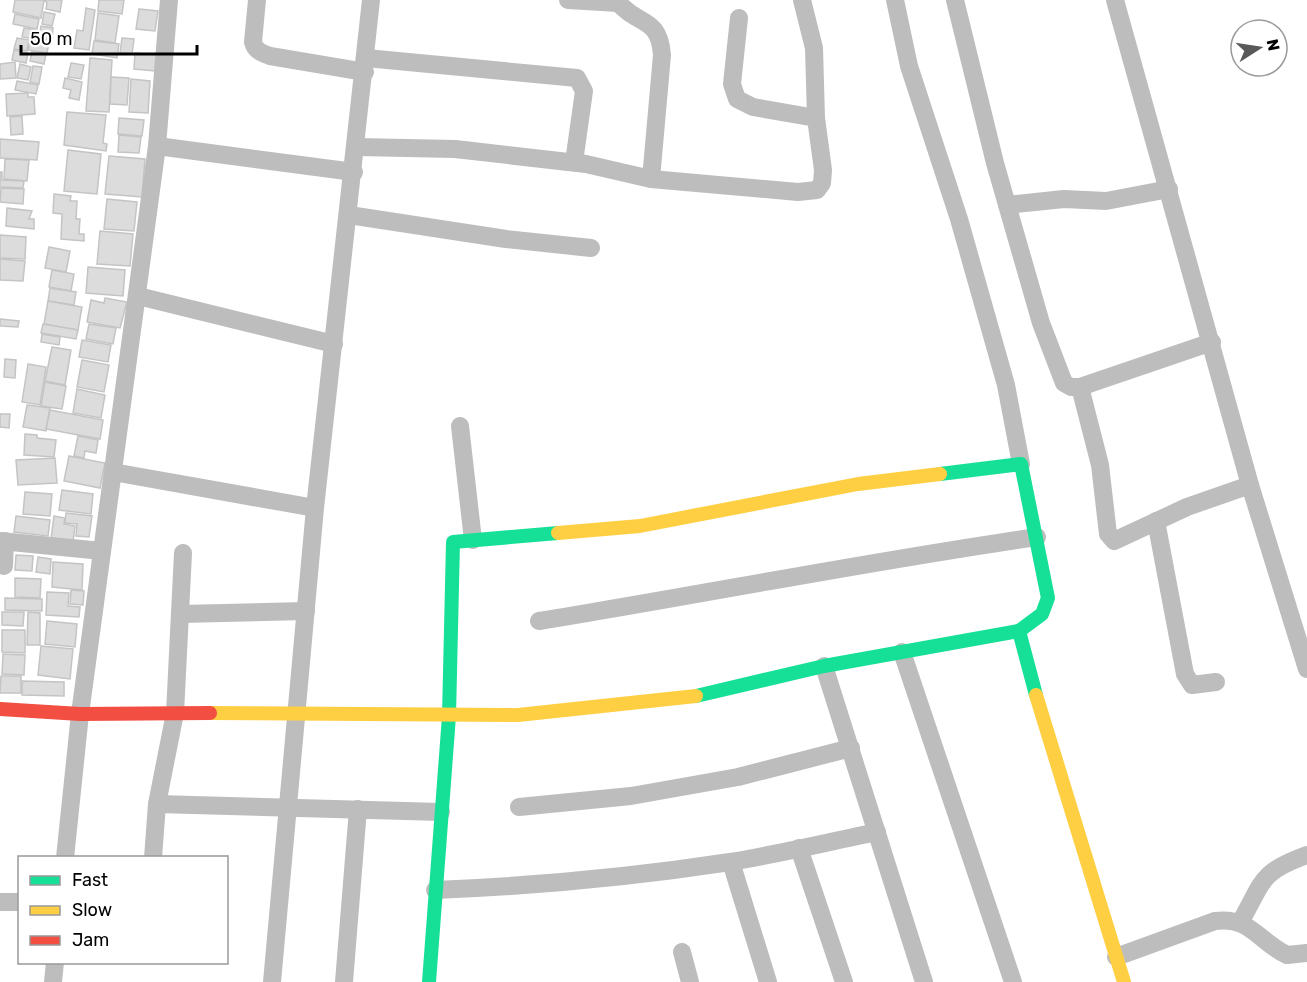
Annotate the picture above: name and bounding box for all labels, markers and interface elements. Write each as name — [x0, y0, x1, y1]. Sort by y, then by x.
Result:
scale bar — [21, 18, 196, 56]
north arrow — [1229, 18, 1289, 78]
text: 50 m — [30, 28, 73, 50]
text: N — [1263, 37, 1284, 53]
legend — [18, 856, 228, 964]
text: Fast — [72, 869, 108, 891]
text: Slow — [72, 899, 112, 921]
text: Jam — [72, 929, 109, 951]

